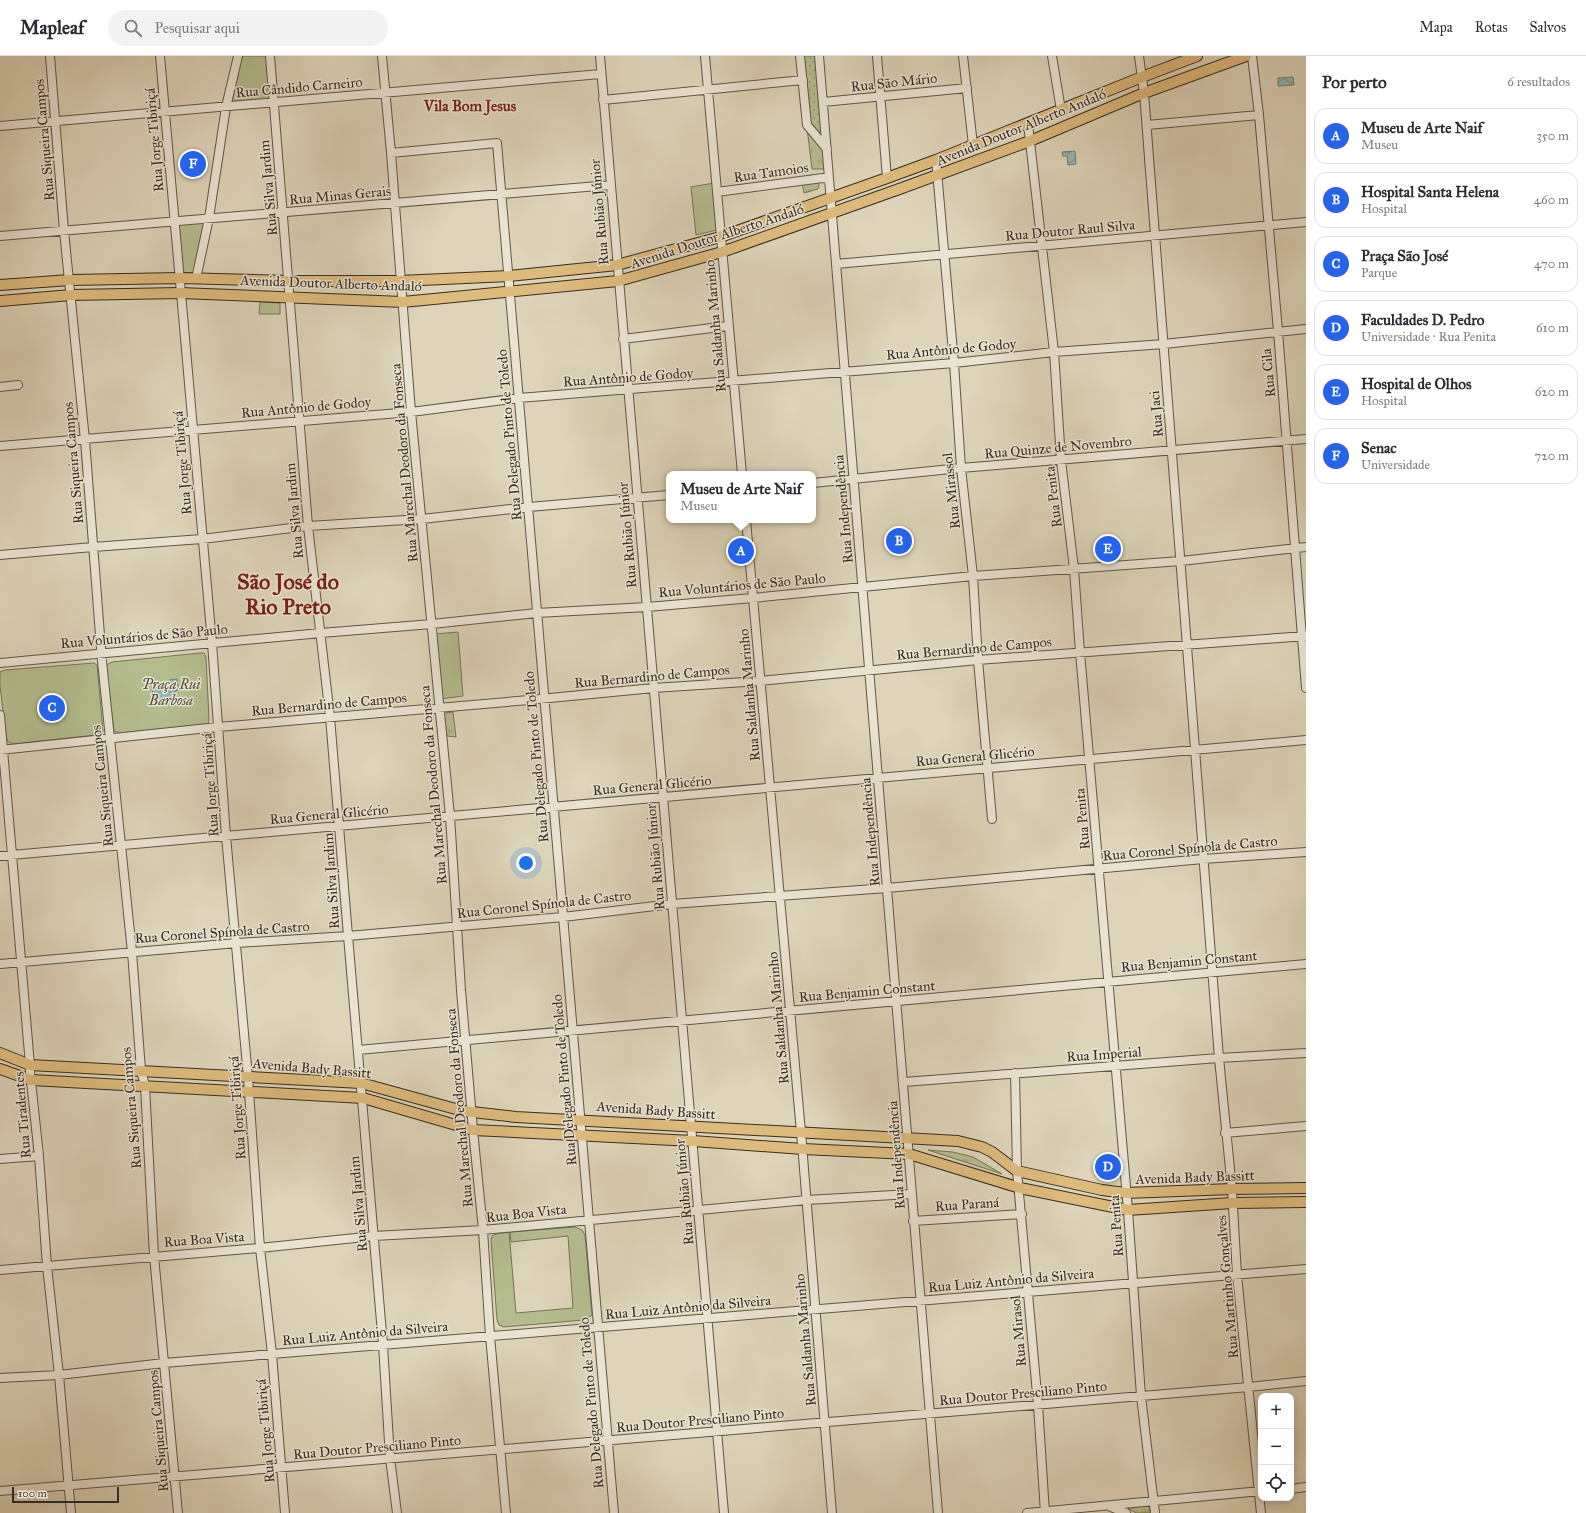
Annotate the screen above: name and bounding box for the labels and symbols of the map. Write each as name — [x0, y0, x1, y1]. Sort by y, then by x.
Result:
street label: Rua São Mário — [850, 70, 938, 95]
street label: Rua Cândido Carneiro — [235, 73, 363, 102]
street label: Rua Siqueira Campos — [31, 78, 59, 202]
street label: Avenida Doutor Alberto Andaló — [933, 86, 1109, 170]
street label: Rua Jorge Tibiriçá — [141, 87, 168, 193]
district label: Vila Bom Jesus — [423, 97, 517, 116]
street label: Rua Silva Jardim — [256, 139, 282, 237]
pin: F — [180, 149, 206, 179]
street label: Rua Rubião Júnior — [586, 157, 614, 266]
street label: Rua Tamoios — [732, 159, 810, 186]
street label: Rua Minas Gerais — [288, 183, 392, 208]
street label: Avenida Doutor Alberto Andaló — [627, 200, 806, 273]
street label: Rua Doutor Raul Silva — [1004, 216, 1136, 245]
street label: Rua Saldanha Marinho — [701, 259, 730, 393]
street label: Avenida Doutor Alberto Andaló — [239, 272, 422, 295]
street label: Rua Antônio de Godoy — [885, 335, 1017, 364]
street label: Rua Cila — [1258, 348, 1279, 398]
street label: Rua Delegado Pinto de Toledo — [494, 349, 525, 521]
street label: Rua Marechal Deodoro da Fonseca — [387, 363, 422, 563]
street label: Rua Antônio de Godoy — [562, 364, 694, 391]
street label: Rua Jaci — [1146, 390, 1168, 438]
street label: Rua Antônio de Godoy — [240, 393, 372, 422]
street label: Rua Siqueira Campos — [60, 401, 88, 525]
street label: Rua Jorge Tibiriçá — [169, 410, 196, 516]
street label: Rua Quinze de Novembro — [984, 433, 1132, 462]
street label: Rua Mirassol — [939, 452, 964, 530]
street label: Rua Independência — [830, 454, 857, 564]
street label: Rua Silva Jardim — [282, 462, 308, 560]
street label: Rua Penita — [1041, 465, 1066, 529]
street label: Rua Rubião Júnior — [614, 480, 642, 589]
pin: B — [886, 526, 912, 556]
pin: E — [1095, 534, 1121, 564]
pin: A — [728, 536, 754, 566]
district label: São José do Rio Preto — [237, 568, 339, 620]
street label: Rua Voluntários de São Paulo — [658, 570, 826, 601]
street label: Rua Voluntários de São Paulo — [60, 621, 228, 652]
street label: Rua Saldanha Marinho — [735, 628, 764, 762]
street label: Rua Bernardino de Campos — [896, 633, 1053, 664]
street label: Rua Bernardino de Campos — [574, 661, 731, 692]
street label: Rua Delegado Pinto de Toledo — [521, 671, 552, 843]
park label: Praça Rui Barbosa — [142, 676, 200, 709]
street label: Rua Marechal Deodoro da Fonseca — [416, 685, 451, 885]
street label: Rua Bernardino de Campos — [251, 689, 408, 720]
pin: C — [39, 693, 65, 723]
street label: Rua Siqueira Campos — [88, 724, 118, 848]
street label: Rua Jorge Tibiriçá — [198, 732, 224, 837]
street label: Rua General Glicério — [915, 743, 1035, 770]
street label: Rua General Glicério — [592, 772, 712, 799]
street label: Rua Independência — [857, 777, 884, 887]
street label: Rua Penita — [1071, 787, 1094, 851]
street label: Rua General Glicério — [269, 801, 389, 828]
street label: Rua Rubião Júnior — [642, 802, 670, 911]
street label: Rua Silva Jardim — [320, 832, 344, 930]
street label: Rua Coronel Spínola de Castro — [1102, 832, 1278, 865]
your location — [516, 853, 536, 873]
street label: Rua Coronel Spínola de Castro — [456, 887, 632, 922]
street label: Rua Coronel Spínola de Castro — [134, 918, 310, 947]
street label: Rua Benjamin Constant — [1120, 947, 1258, 976]
street label: Rua Saldanha Marinho — [764, 951, 793, 1085]
street label: Rua Benjamin Constant — [798, 977, 936, 1006]
street label: Rua Delegado Pinto de Toledo — [549, 994, 580, 1166]
street label: Rua Marechal Deodoro da Fonseca — [442, 1008, 477, 1208]
street label: Rua Imperial — [1066, 1043, 1142, 1066]
street label: Rua Siqueira Campos — [118, 1046, 146, 1170]
street label: Rua Jorge Tibiriçá — [225, 1055, 251, 1160]
street label: Avenida Bady Bassitt — [251, 1055, 372, 1082]
street label: Rua Tiradentes — [10, 1071, 35, 1159]
street label: Avenida Bady Bassitt — [595, 1098, 716, 1123]
street label: Rua Independência — [884, 1100, 909, 1210]
street label: Rua Rubião Júnior — [671, 1137, 699, 1246]
pin: D — [1095, 1152, 1121, 1182]
street label: Rua Silva Jardim — [346, 1155, 372, 1253]
street label: Avenida Bady Bassitt — [1134, 1167, 1255, 1188]
street label: Rua Paraná — [934, 1194, 1000, 1215]
street label: Rua Penita — [1106, 1194, 1127, 1257]
street label: Rua Boa Vista — [485, 1201, 567, 1226]
street label: Rua Martinho Gonçalves — [1213, 1215, 1242, 1359]
street label: Rua Boa Vista — [163, 1228, 245, 1251]
street label: Rua Luiz Antônio da Silveira — [927, 1265, 1095, 1296]
street label: Rua Saldanha Marinho — [791, 1273, 820, 1407]
street label: Rua Luiz Antônio da Silveira — [604, 1292, 772, 1323]
street label: Rua Mirasol — [1007, 1294, 1030, 1367]
street label: Rua Delegado Pinto de Toledo — [576, 1317, 607, 1489]
street label: Rua Luiz Antônio da Silveira — [281, 1318, 449, 1349]
street label: Rua Siqueira Campos — [145, 1369, 173, 1493]
street label: Rua Jorge Tibiriçá — [252, 1378, 279, 1484]
street label: Rua Doutor Presciliano Pinto — [938, 1378, 1108, 1409]
street label: Rua Doutor Presciliano Pinto — [615, 1405, 785, 1436]
street label: Rua Doutor Presciliano Pinto — [292, 1432, 462, 1463]
scale bar — [12, 1485, 119, 1504]

